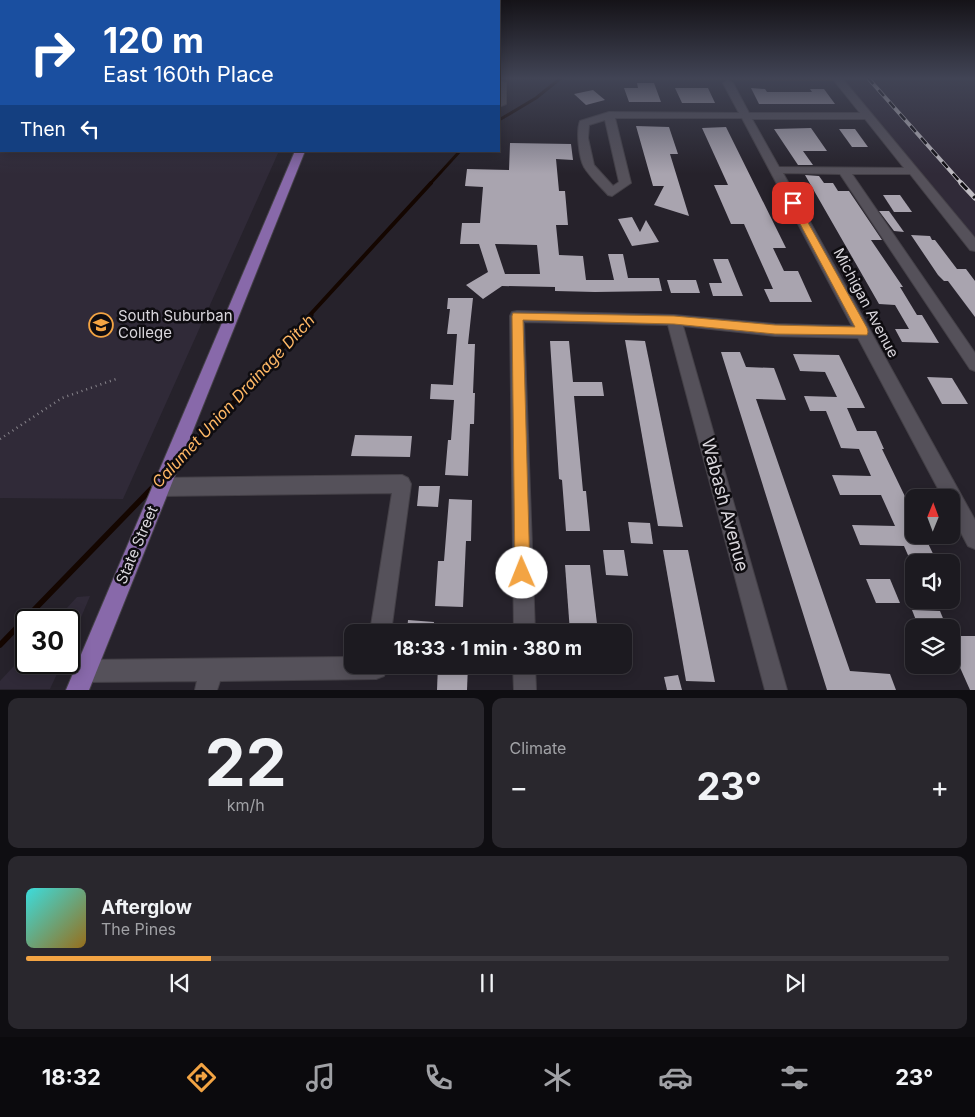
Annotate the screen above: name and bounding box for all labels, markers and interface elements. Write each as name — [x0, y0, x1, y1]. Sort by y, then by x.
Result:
text: 120 m — [103, 19, 204, 61]
icon: right — [20, 20, 85, 85]
text: East 160th Place — [103, 61, 274, 87]
icon: left — [76, 115, 104, 143]
text: Then — [20, 118, 66, 141]
pin — [772, 182, 814, 224]
icon: arrive — [779, 189, 807, 217]
street label: Michigan Avenue — [829, 245, 903, 361]
place label: South Suburban College — [118, 306, 233, 342]
water label: Calumet Union Drainage Ditch — [147, 310, 319, 492]
school or university icon: South Suburban College — [88, 312, 114, 338]
street label: Wabash Avenue — [698, 436, 753, 574]
north arrow — [905, 489, 960, 544]
map controls — [905, 489, 960, 674]
street label: State Street — [112, 503, 162, 587]
position arrow — [495, 546, 547, 598]
button: sound — [905, 554, 960, 609]
speed limit sign: 30 — [15, 609, 80, 674]
button: layers — [905, 619, 960, 674]
text: 18:33 · 1 min · 380 m — [394, 637, 582, 660]
text: 22 — [205, 723, 287, 802]
text: Climate — [510, 738, 566, 758]
text: 23° — [696, 763, 762, 809]
text: − — [510, 770, 528, 804]
text: + — [930, 770, 949, 804]
text: km/h — [227, 795, 265, 815]
text: Afterglow — [101, 896, 192, 919]
text: The Pines — [101, 919, 176, 939]
icon: previous — [166, 969, 194, 997]
icon: pause — [473, 969, 501, 997]
icon: next — [781, 969, 809, 997]
icon: directions — [184, 1060, 219, 1095]
icon: music — [303, 1060, 338, 1095]
icon: phone — [421, 1060, 456, 1095]
icon: climate — [540, 1060, 575, 1095]
icon: car — [658, 1060, 693, 1095]
icon: filters — [777, 1060, 812, 1095]
text: 18:32 — [42, 1064, 101, 1090]
text: 23° — [895, 1064, 933, 1090]

